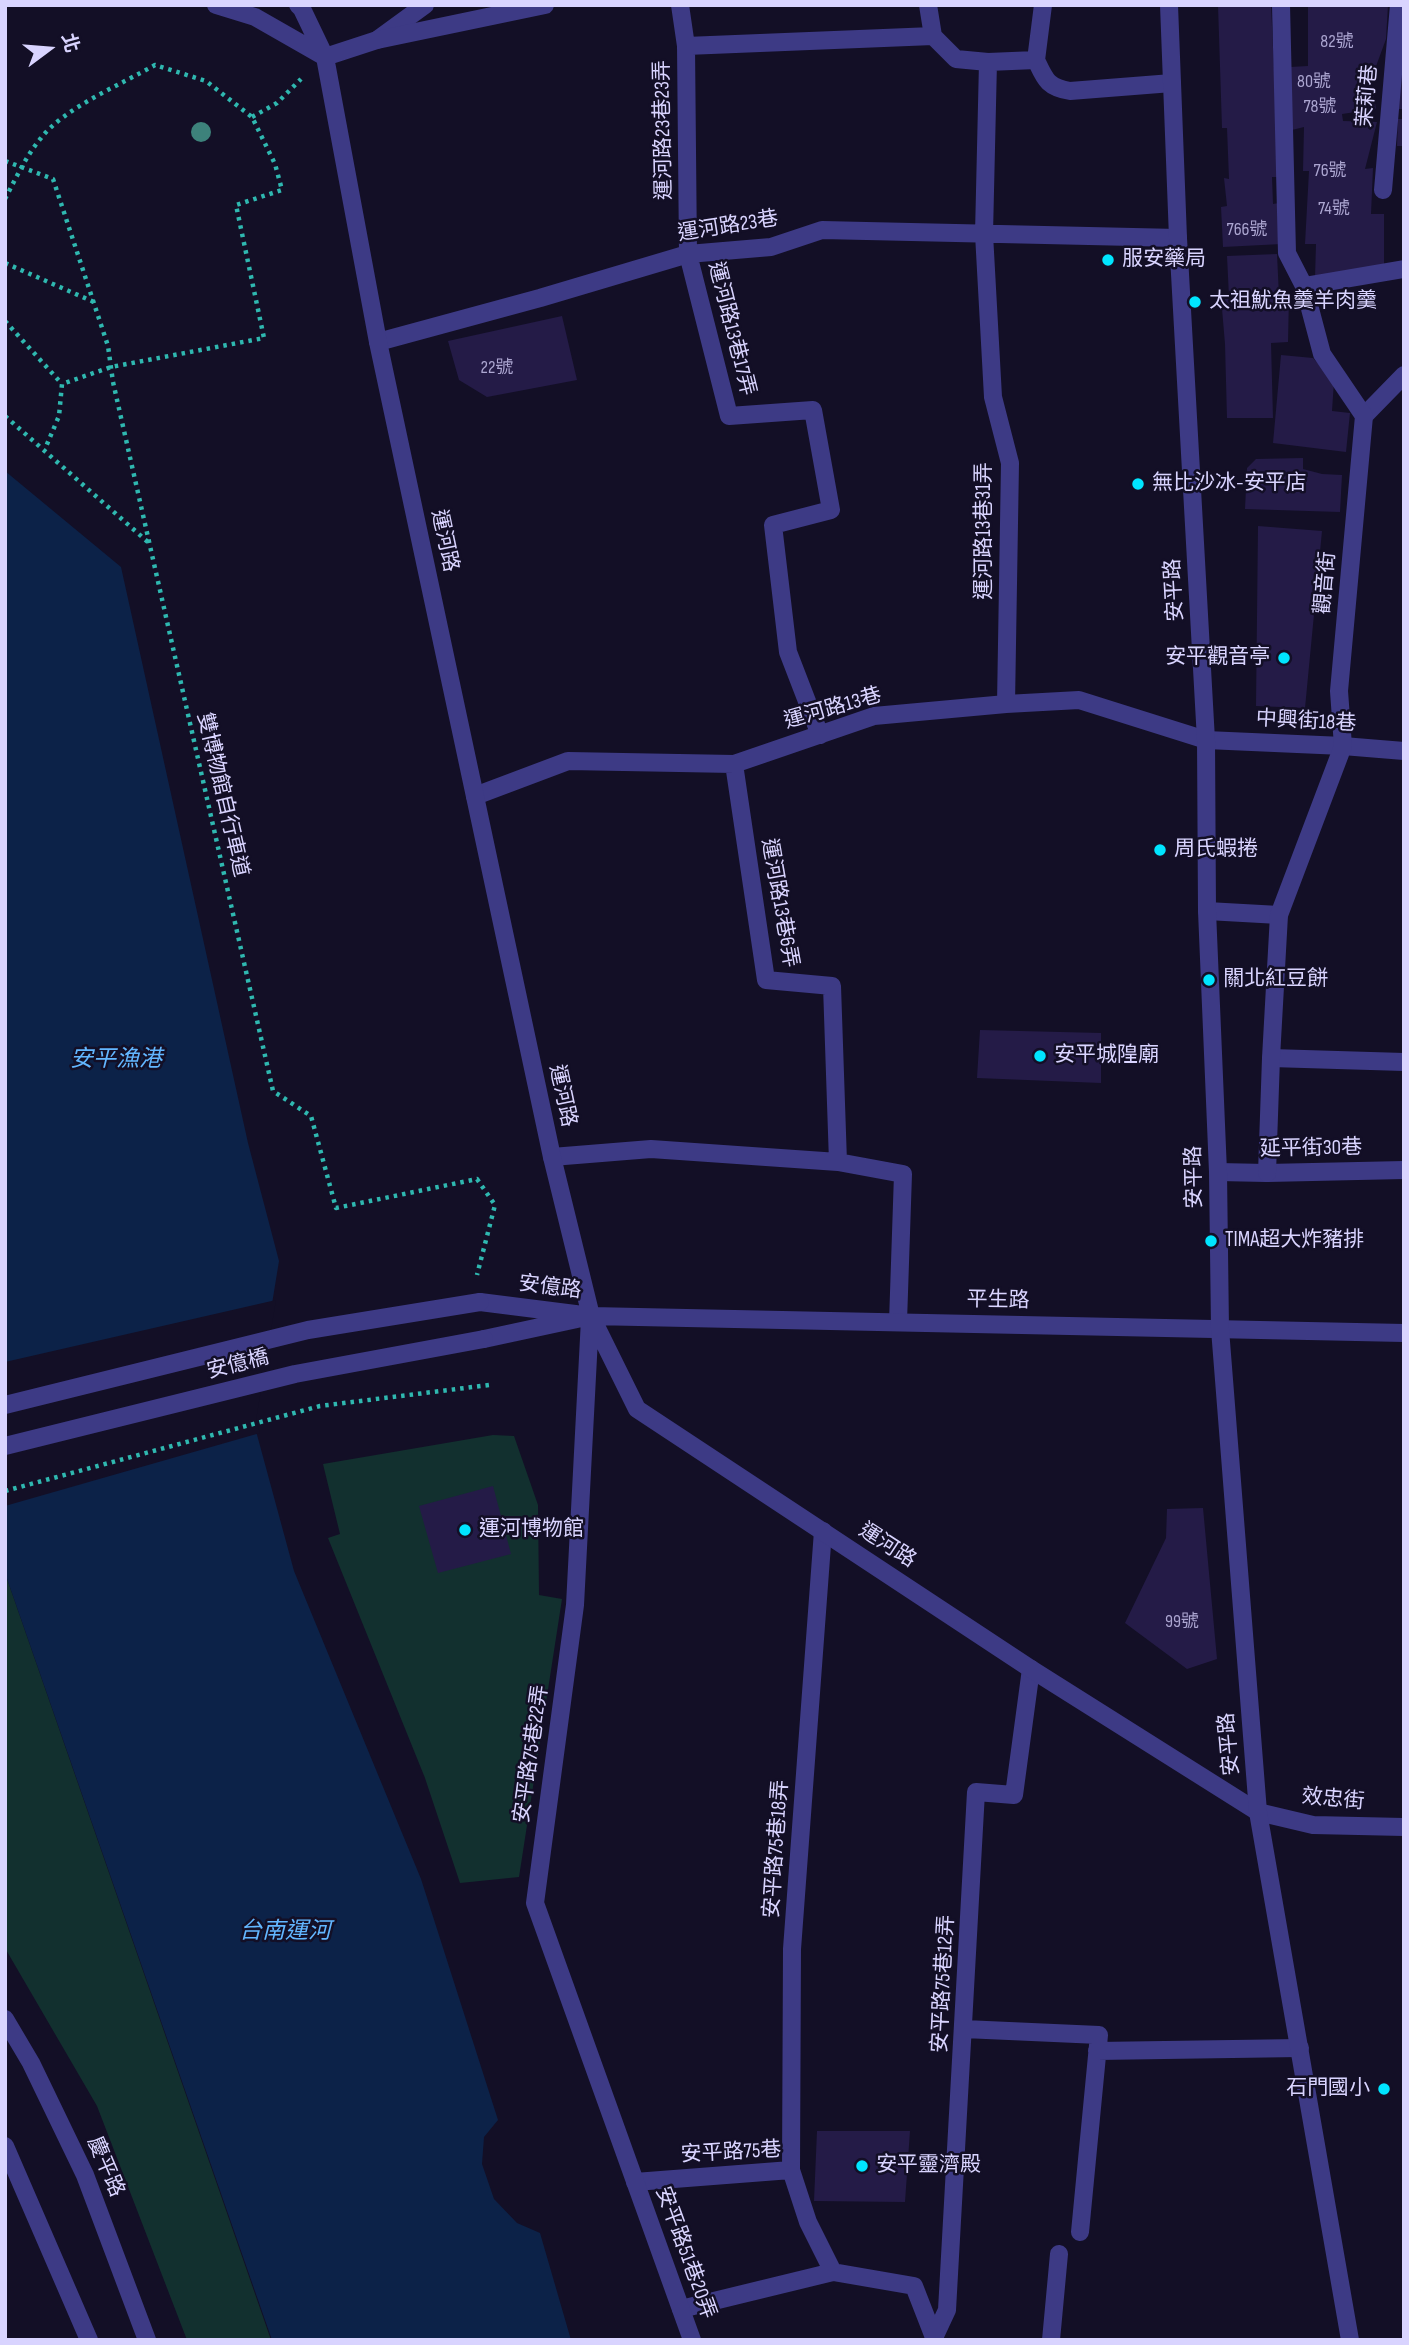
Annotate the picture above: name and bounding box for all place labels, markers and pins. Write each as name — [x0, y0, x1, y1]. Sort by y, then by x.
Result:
place label: 服安藥局 — [1122, 247, 1206, 273]
marker: 服安藥局 — [1100, 252, 1116, 268]
place label: 太祖魷魚羹羊肉羹 — [1209, 289, 1377, 315]
marker: 太祖魷魚羹羊肉羹 — [1187, 294, 1203, 310]
place label: 無比沙冰-安平店 — [1152, 471, 1307, 497]
marker: 無比沙冰-安平店 — [1130, 476, 1146, 492]
place label: 安平觀音亭 — [1165, 645, 1270, 671]
marker: 安平觀音亭 — [1276, 650, 1292, 666]
place label: 周氏蝦捲 — [1174, 837, 1258, 863]
marker: 周氏蝦捲 — [1152, 842, 1168, 858]
place label: 關北紅豆餅 — [1223, 967, 1328, 993]
marker: 關北紅豆餅 — [1201, 972, 1217, 988]
place label: 安平城隍廟 — [1054, 1043, 1159, 1069]
marker: 安平城隍廟 — [1032, 1048, 1048, 1064]
place label: TIMA超大炸豬排 — [1225, 1228, 1364, 1254]
marker: TIMA超大炸豬排 — [1203, 1233, 1219, 1249]
place label: 運河博物館 — [479, 1517, 584, 1543]
marker: 運河博物館 — [457, 1522, 473, 1538]
place label: 石門國小 — [1286, 2076, 1370, 2102]
marker: 石門國小 — [1376, 2081, 1392, 2097]
place label: 安平靈濟殿 — [876, 2153, 981, 2179]
marker: 安平靈濟殿 — [854, 2158, 870, 2174]

